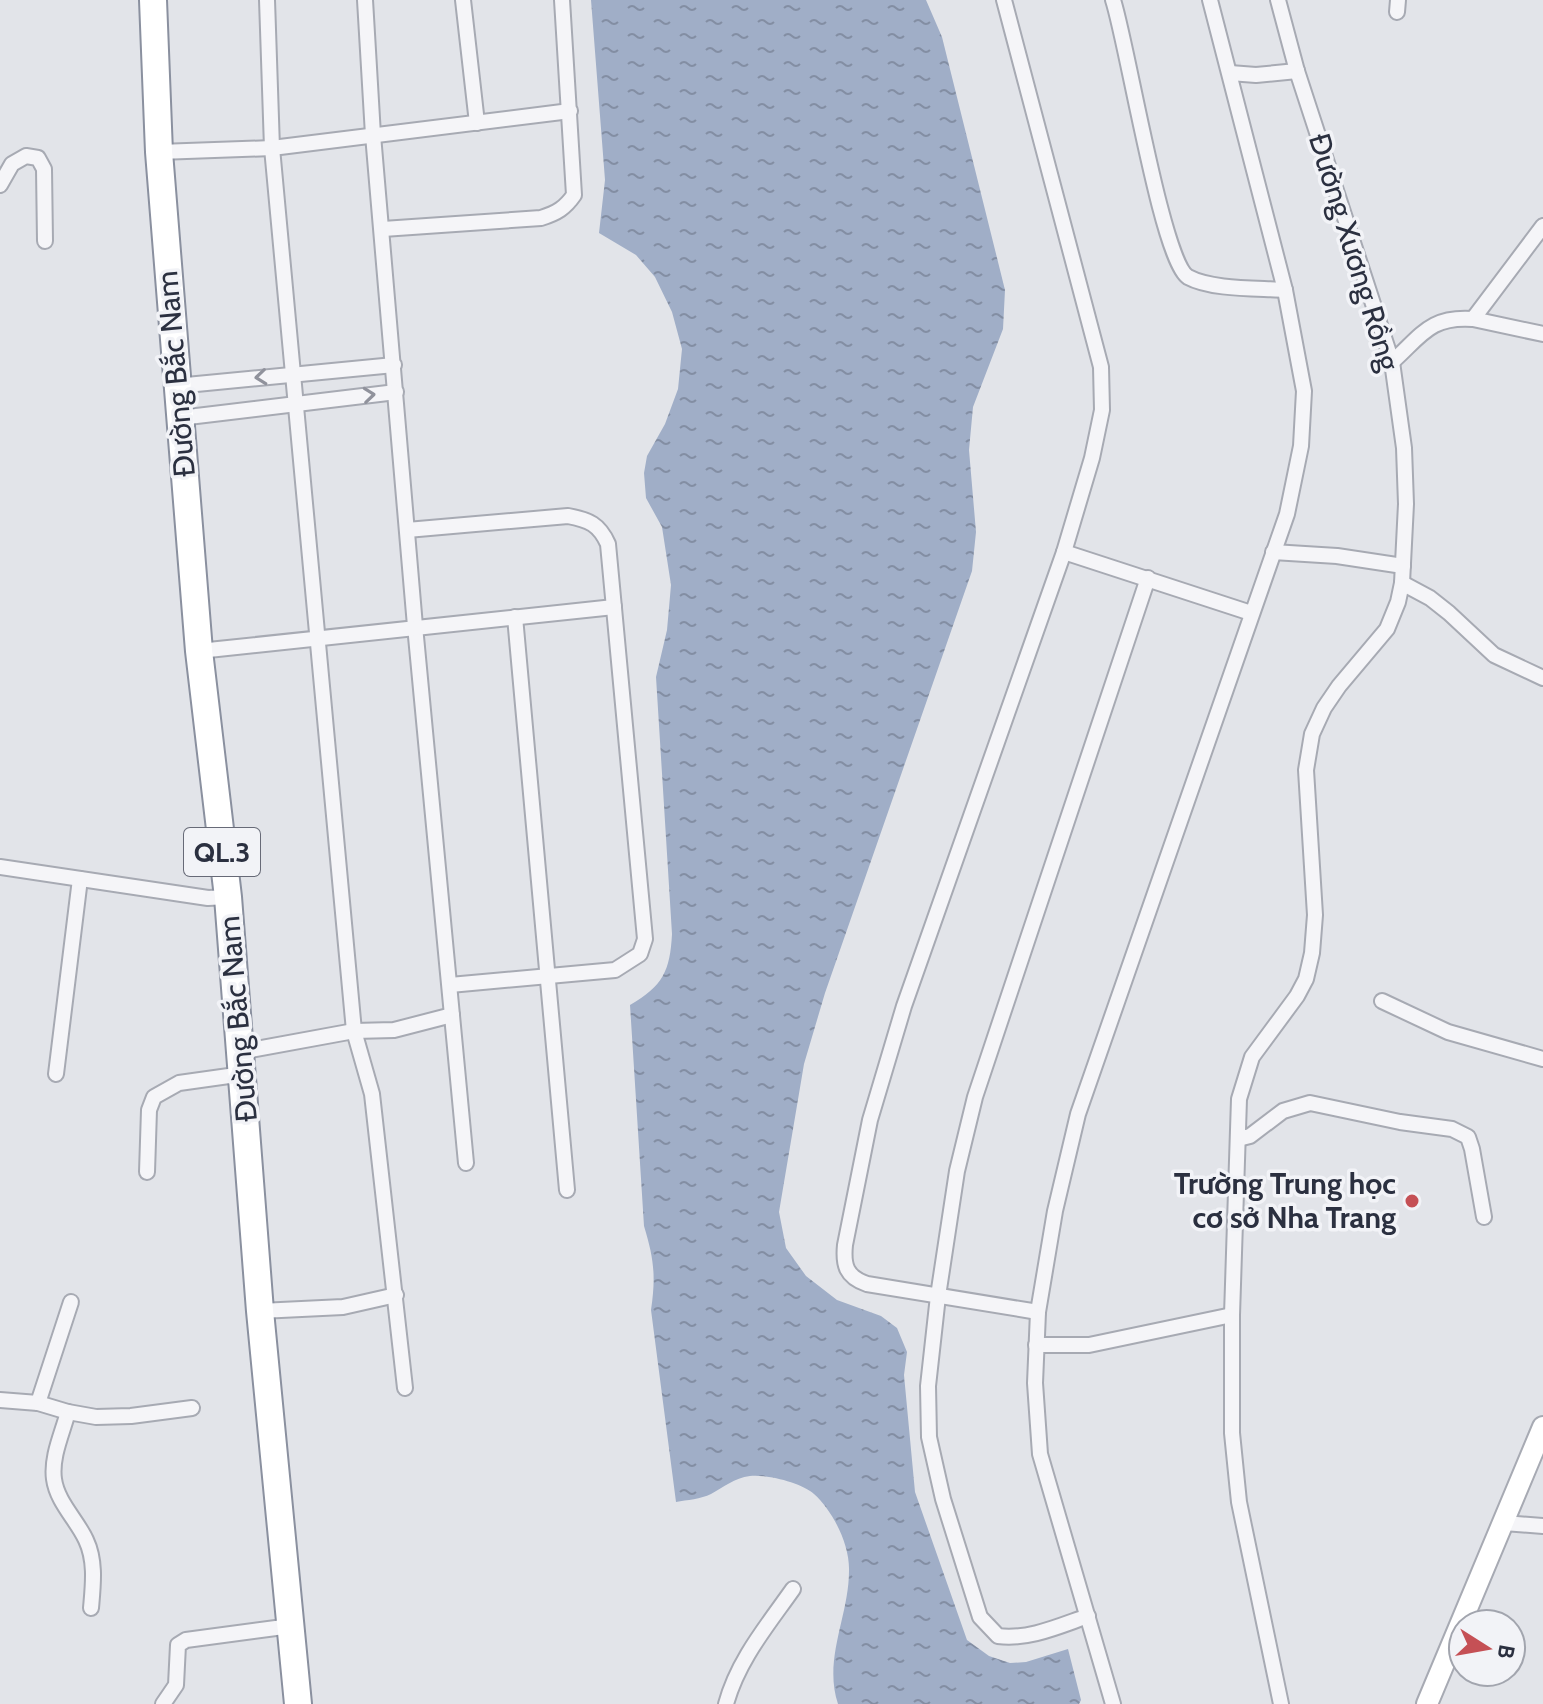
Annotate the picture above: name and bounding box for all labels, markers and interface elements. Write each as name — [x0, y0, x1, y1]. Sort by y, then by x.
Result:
street label: Đường Xương Rồng — [1301, 129, 1408, 376]
street label: Đường Bắc Nam — [148, 269, 203, 479]
one-way arrow — [254, 369, 267, 386]
one-way arrow — [363, 387, 376, 404]
road number: QL.3 — [184, 828, 260, 876]
street label: Đường Bắc Nam — [210, 914, 265, 1124]
place label: Trường Trung học cơ sở Nha Trang — [1174, 1165, 1396, 1236]
marker: Trường Trung học cơ sở Nha Trang — [1403, 1192, 1421, 1210]
north arrow — [1447, 1608, 1527, 1688]
text: B — [1492, 1642, 1521, 1661]

